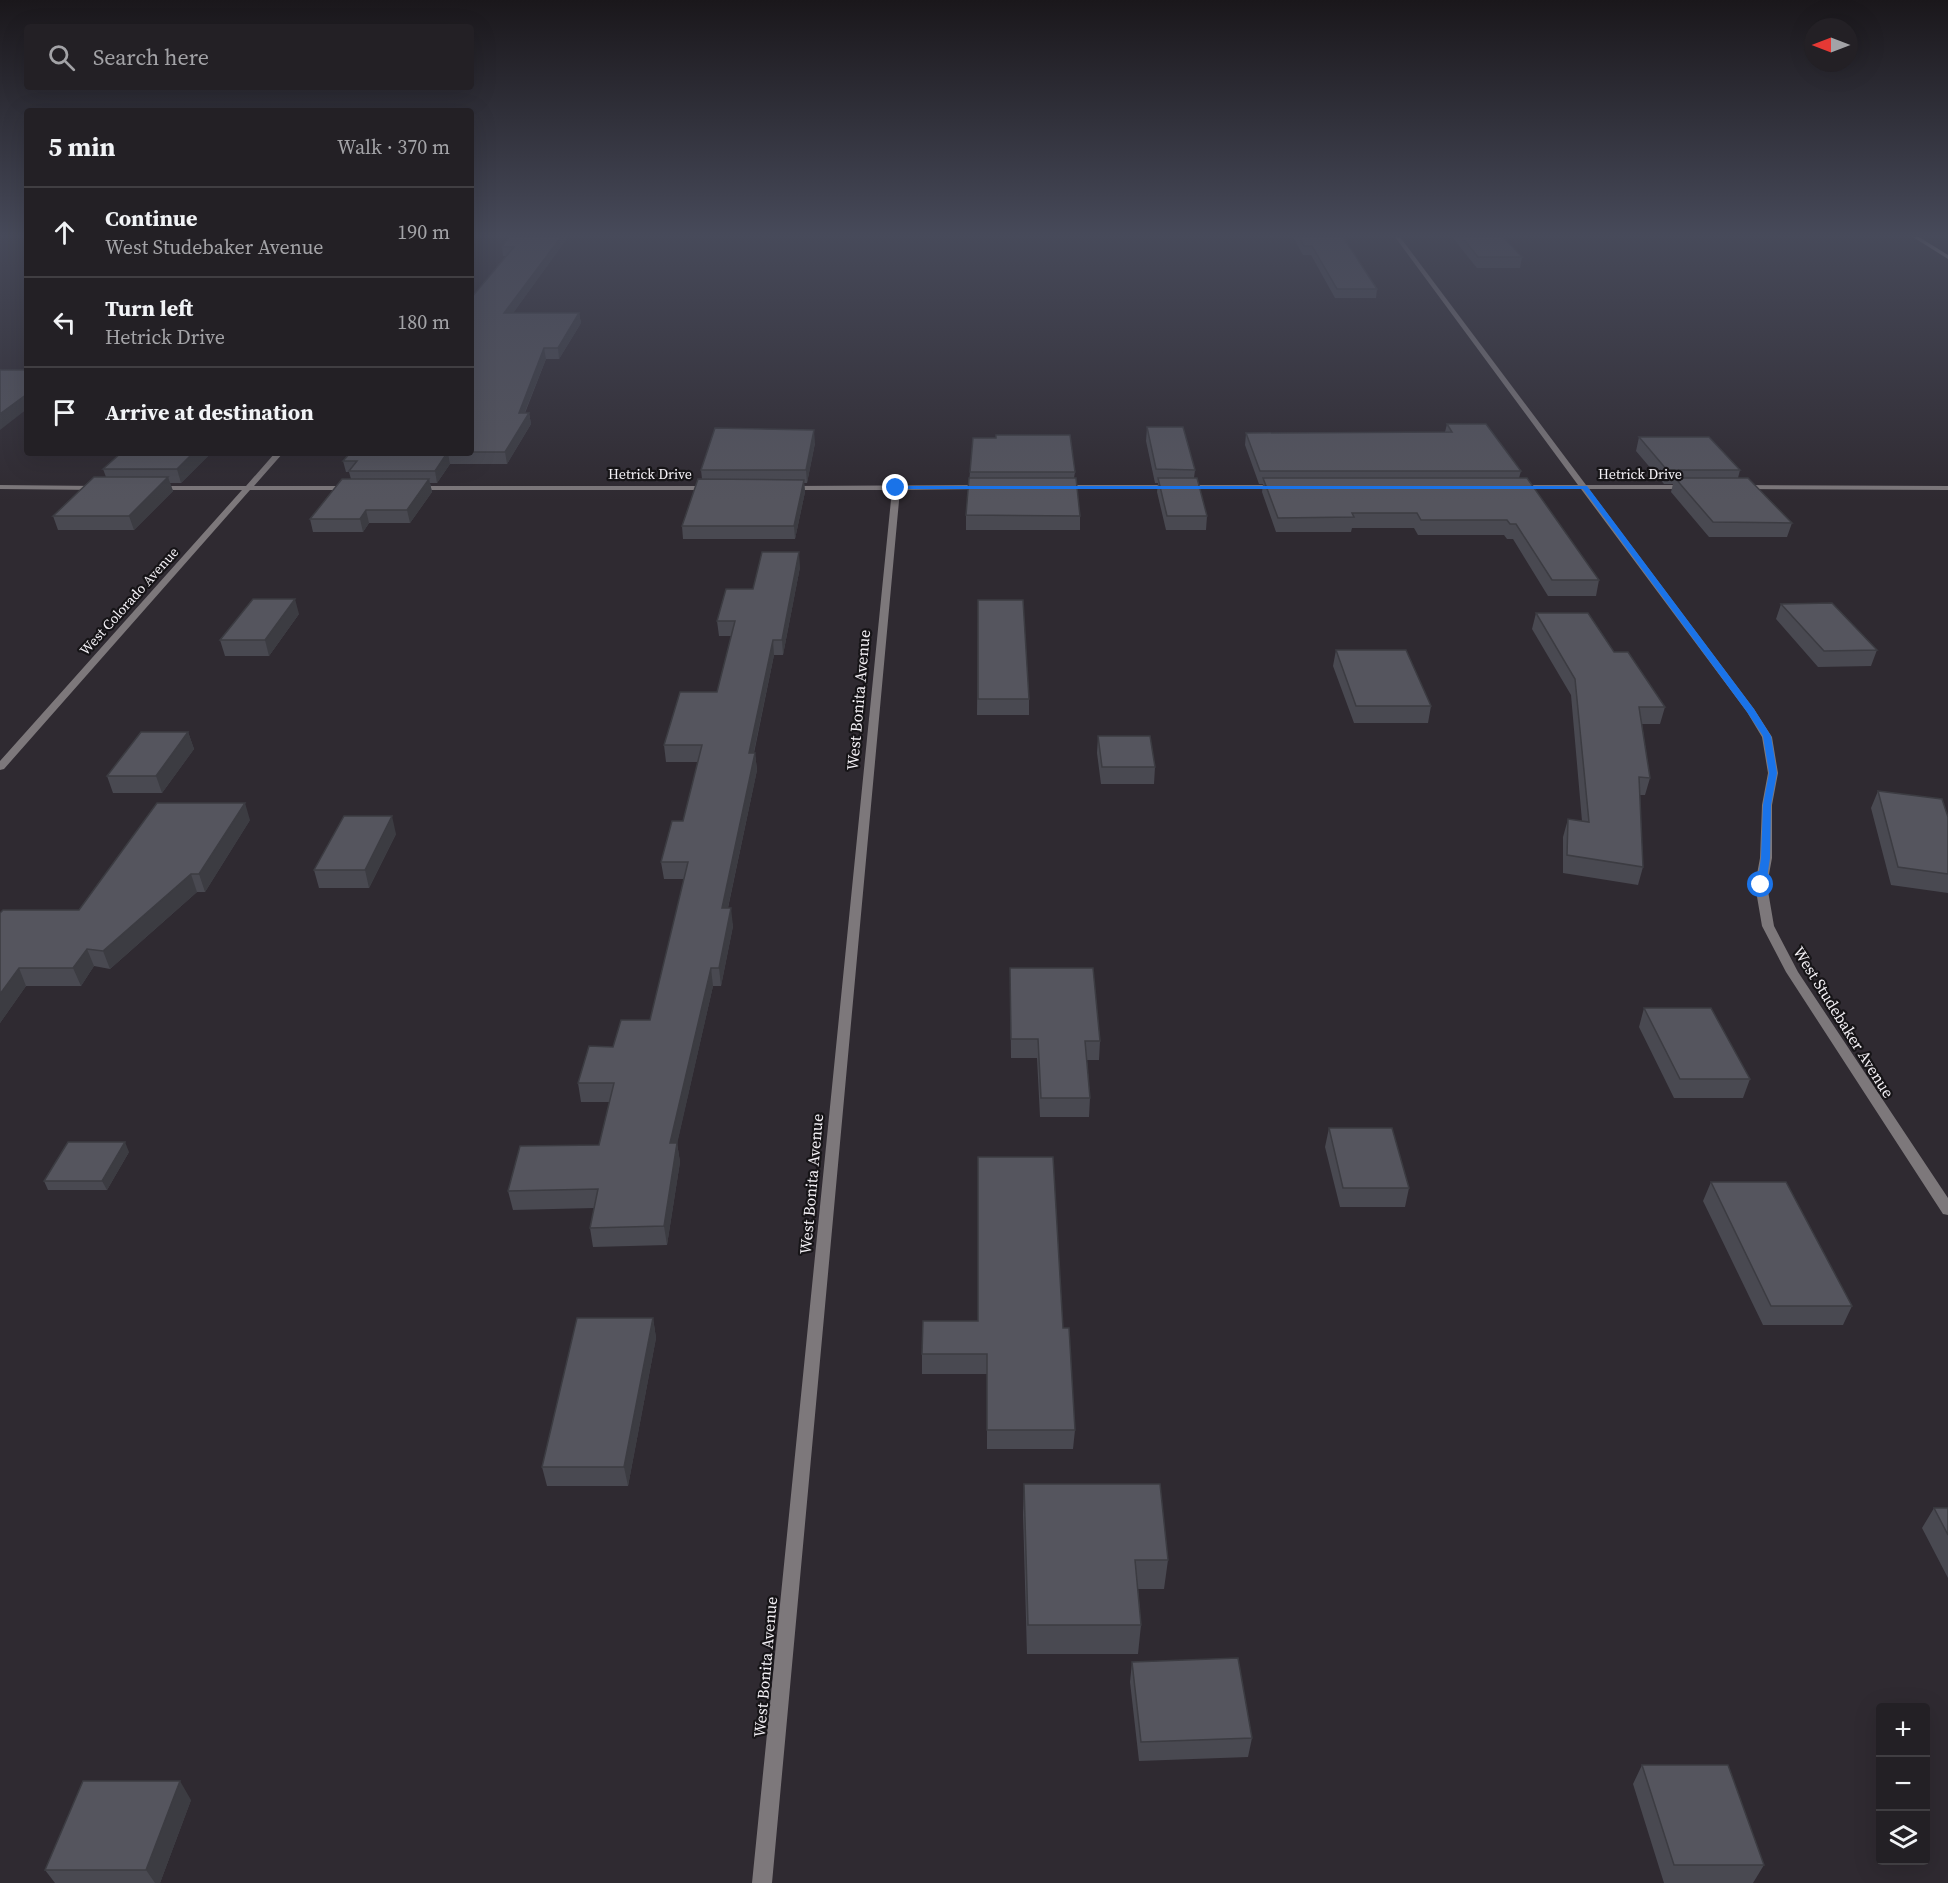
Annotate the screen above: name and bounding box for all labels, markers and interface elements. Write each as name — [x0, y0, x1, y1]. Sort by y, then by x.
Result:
north arrow — [1804, 18, 1858, 72]
search box — [24, 24, 474, 90]
icon: search — [45, 41, 78, 74]
text: Search here — [93, 42, 209, 72]
text: 5 min — [48, 129, 115, 165]
text: Walk · 370 m — [337, 133, 450, 161]
text: Continue — [105, 203, 198, 233]
icon: ahead — [48, 216, 81, 249]
text: 190 m — [397, 218, 450, 246]
text: West Studebaker Avenue — [105, 233, 323, 261]
text: Turn left — [105, 293, 193, 323]
icon: left — [48, 306, 81, 339]
text: 180 m — [397, 308, 450, 336]
text: Hetrick Drive — [105, 323, 225, 351]
icon: arrive — [48, 396, 81, 429]
text: Arrive at destination — [105, 397, 314, 427]
street label: Hetrick Drive — [608, 464, 692, 484]
street label: Hetrick Drive — [1598, 464, 1682, 484]
route end — [882, 474, 908, 500]
street label: West Colorado Avenue — [75, 542, 183, 660]
street label: West Bonita Avenue — [841, 629, 875, 771]
route start — [1747, 871, 1773, 897]
street label: West Studebaker Avenue — [1788, 942, 1900, 1102]
street label: West Bonita Avenue — [794, 1113, 828, 1255]
street label: West Bonita Avenue — [748, 1596, 782, 1738]
map controls — [1876, 1703, 1930, 1865]
button: + — [1876, 1703, 1930, 1757]
button: − — [1876, 1757, 1930, 1811]
button: layers — [1876, 1811, 1930, 1865]

